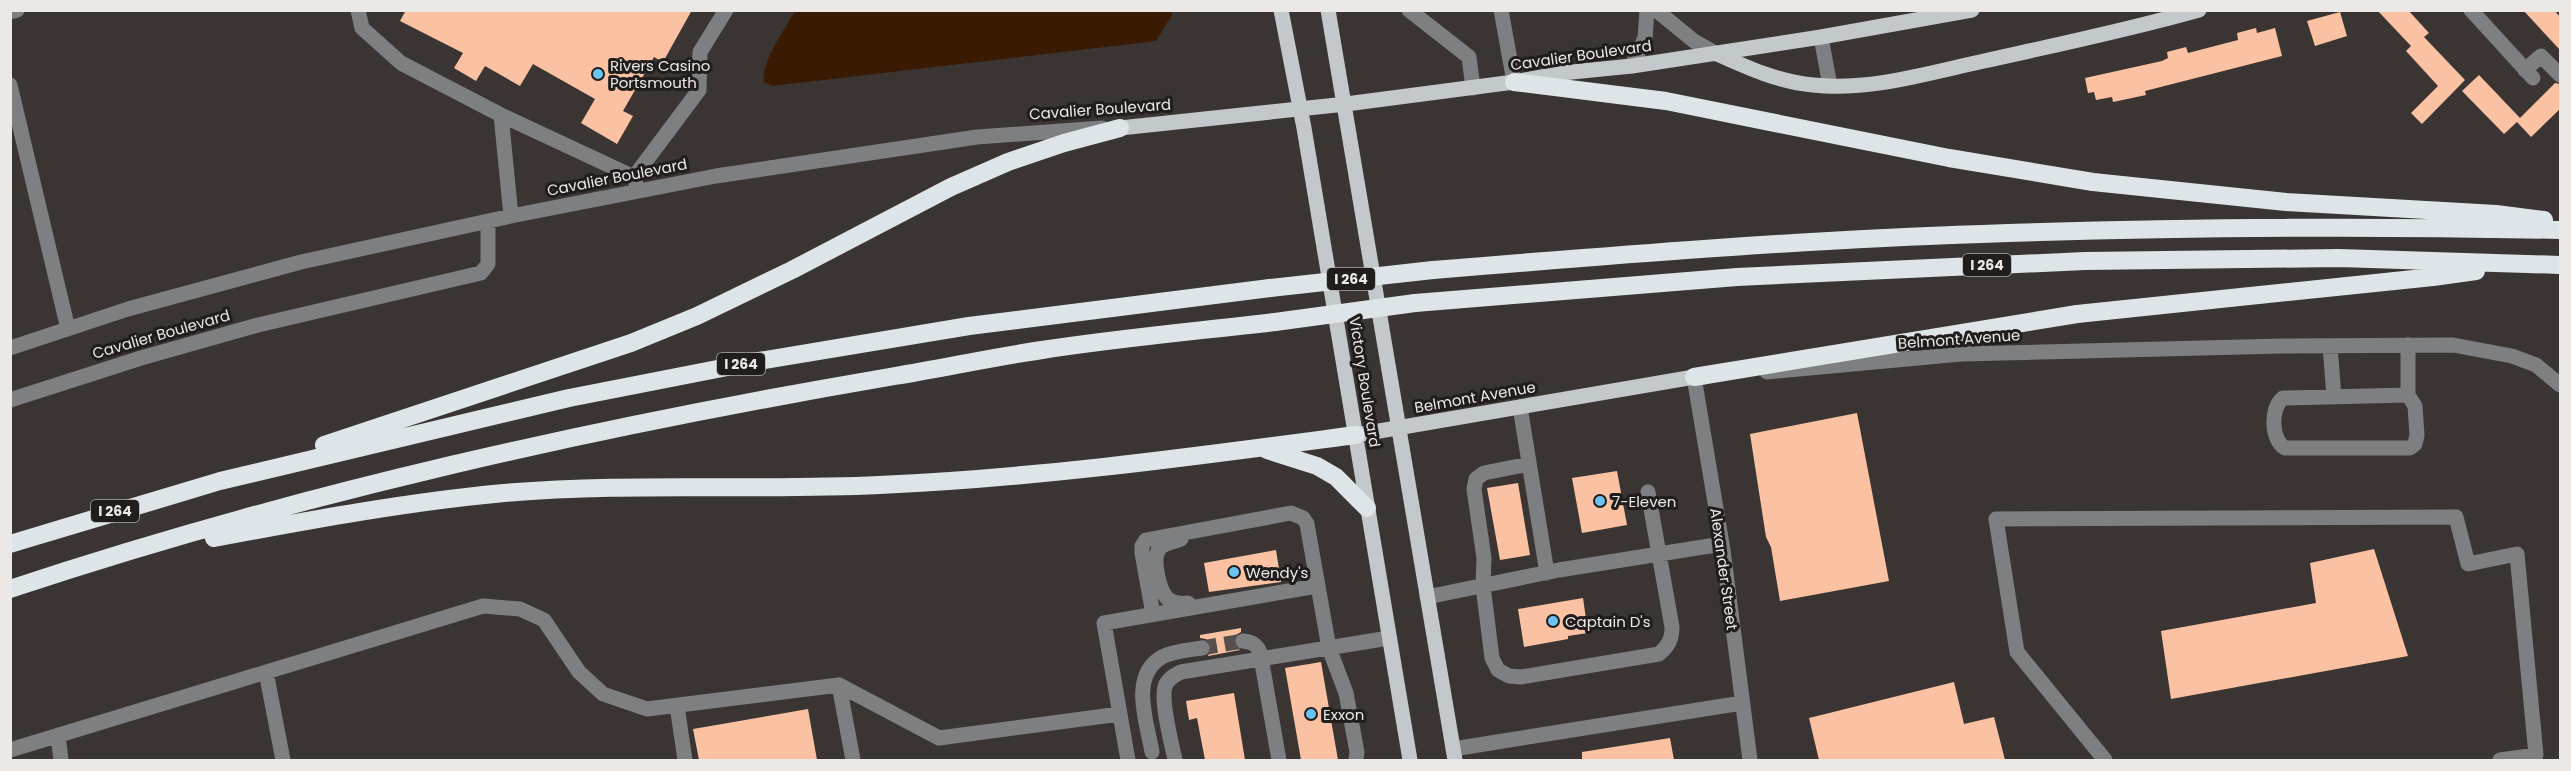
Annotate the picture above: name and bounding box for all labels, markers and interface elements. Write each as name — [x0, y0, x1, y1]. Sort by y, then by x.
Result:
street label: Cavalier Boulevard — [1509, 35, 1653, 75]
place label: Rivers Casino Portsmouth — [610, 55, 710, 93]
marker: Rivers Casino Portsmouth — [591, 67, 605, 81]
street label: Cavalier Boulevard — [1028, 94, 1172, 124]
street label: Cavalier Boulevard — [545, 153, 689, 201]
road number: I 264 — [1963, 254, 2011, 276]
road number: I 264 — [1327, 268, 1375, 290]
street label: Cavalier Boulevard — [90, 304, 232, 364]
street label: Victory Boulevard — [1344, 315, 1386, 449]
street label: Belmont Avenue — [1897, 324, 2021, 354]
road number: I 264 — [717, 353, 765, 375]
street label: Belmont Avenue — [1413, 376, 1537, 418]
place label: 7-Eleven — [1612, 491, 1676, 512]
marker: 7-Eleven — [1593, 494, 1607, 508]
road number: I 264 — [91, 500, 139, 522]
street label: Alexander Street — [1705, 507, 1743, 631]
place label: Wendy's — [1246, 562, 1309, 583]
marker: Wendy's — [1227, 565, 1241, 579]
place label: Captain D's — [1565, 611, 1651, 632]
marker: Captain D's — [1546, 614, 1560, 628]
place label: Exxon — [1323, 704, 1364, 725]
marker: Exxon — [1304, 707, 1318, 721]

